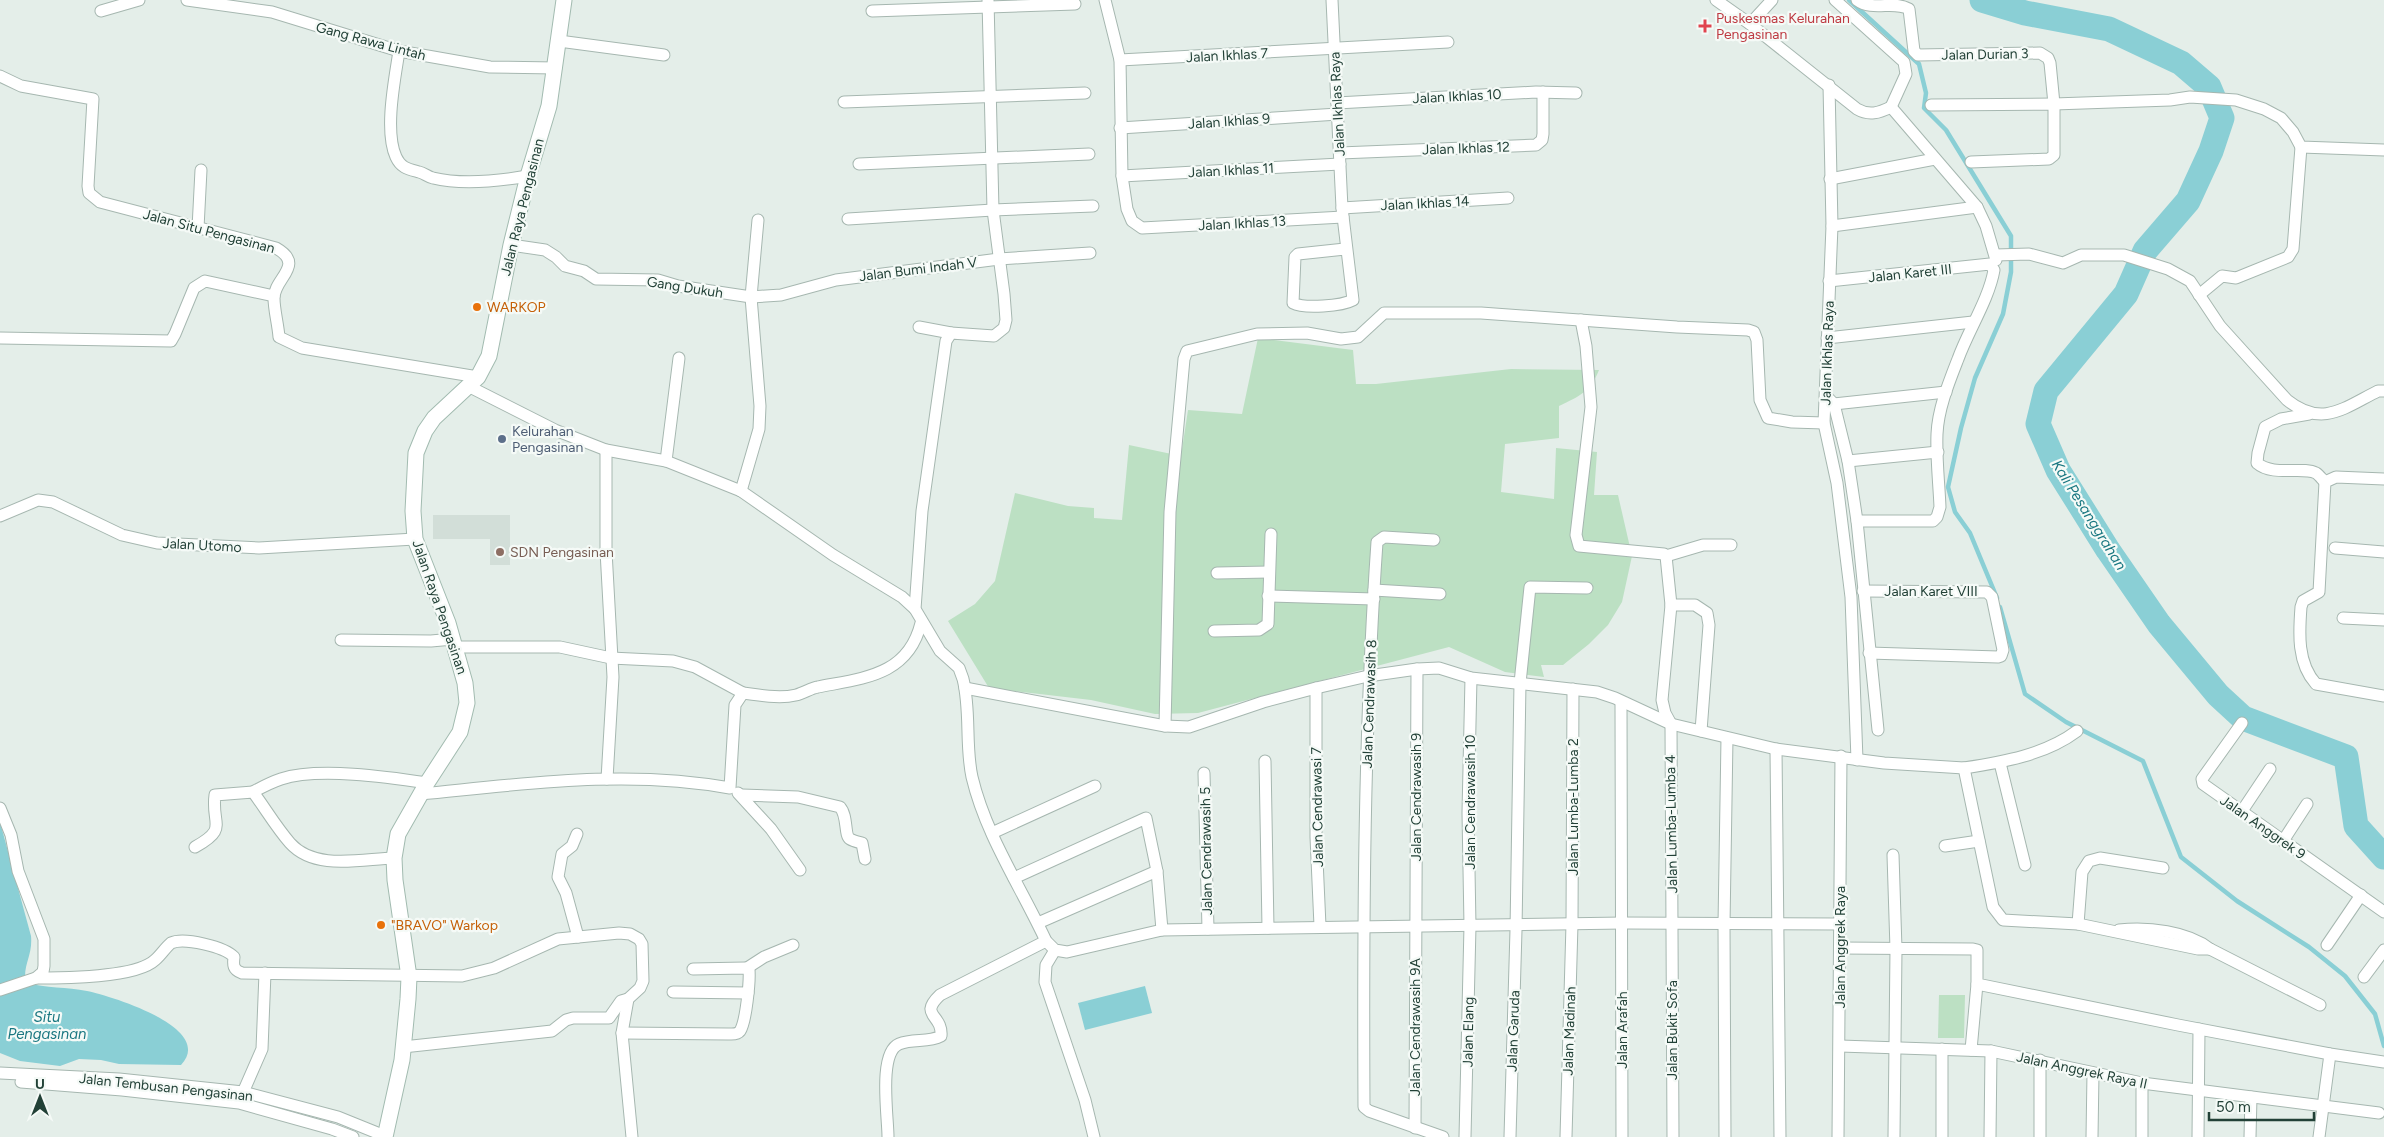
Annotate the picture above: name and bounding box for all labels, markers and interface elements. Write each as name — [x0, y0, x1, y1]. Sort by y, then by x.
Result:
place label: Puskesmas Kelurahan Pengasinan — [1716, 10, 1850, 43]
street label: Gang Rawa Lintah — [314, 19, 428, 64]
marker: Puskesmas Kelurahan Pengasinan — [1698, 19, 1712, 33]
street label: Jalan Ikhlas 7 — [1186, 45, 1269, 66]
street label: Jalan Durian 3 — [1941, 45, 2029, 64]
street label: Jalan Ikhlas Raya — [1326, 51, 1349, 157]
street label: Jalan Ikhlas 10 — [1412, 86, 1502, 107]
street label: Jalan Ikhlas 9 — [1187, 110, 1271, 133]
street label: Jalan Raya Pengasinan — [497, 137, 548, 277]
street label: Jalan Ikhlas 12 — [1422, 138, 1510, 159]
street label: Jalan Ikhlas 11 — [1188, 160, 1274, 181]
street label: Jalan Ikhlas 14 — [1380, 193, 1470, 214]
street label: Jalan Situ Pengasinan — [141, 206, 277, 257]
street label: Jalan Ikhlas 13 — [1198, 213, 1286, 234]
street label: Jalan Bumi Indah V — [858, 254, 978, 285]
street label: Jalan Karet III — [1867, 261, 1953, 286]
street label: Gang Dukuh — [645, 273, 725, 302]
place label: WARKOP — [487, 299, 546, 316]
street label: Jalan Ikhlas Raya — [1817, 300, 1838, 406]
marker: WARKOP — [471, 301, 483, 313]
place label: Kelurahan Pengasinan — [512, 423, 584, 456]
marker: Kelurahan Pengasinan — [496, 433, 508, 445]
water label: Kali Pesanggrahan — [2048, 457, 2130, 573]
street label: Jalan Utomo — [162, 535, 242, 556]
street label: Jalan Raya Pengasinan — [409, 538, 471, 677]
place label: SDN Pengasinan — [510, 544, 614, 561]
marker: SDN Pengasinan — [494, 546, 506, 558]
street label: Jalan Karet VIII — [1884, 583, 1978, 600]
street label: Jalan Cendrawasih 8 — [1359, 639, 1380, 769]
street label: Jalan Cendrawasih 9 — [1408, 733, 1425, 861]
street label: Jalan Cendrawasih 10 — [1462, 734, 1479, 870]
street label: Jalan Lumba-Lumba 2 — [1565, 738, 1582, 876]
street label: Jalan Cendrawasi 7 — [1308, 746, 1327, 867]
street label: Jalan Lumba-Lumba 4 — [1662, 754, 1681, 893]
street label: Jalan Cendrawasih 5 — [1197, 787, 1216, 915]
street label: Jalan Anggrek 9 — [2217, 792, 2309, 863]
street label: Jalan Anggrek Raya — [1832, 886, 1849, 1008]
place label: "BRAVO" Warkop — [391, 917, 498, 934]
marker: "BRAVO" Warkop — [375, 919, 387, 931]
street label: Jalan Cendrawasih 9A — [1407, 958, 1424, 1096]
street label: Jalan Bukit Sofa — [1664, 980, 1681, 1080]
street label: Jalan Madinah — [1559, 986, 1580, 1076]
street label: Jalan Garuda — [1504, 990, 1523, 1072]
street label: Jalan Arafah — [1614, 991, 1631, 1069]
street label: Jalan Elang — [1459, 997, 1478, 1067]
water label: Situ Pengasinan — [8, 1008, 86, 1043]
street label: Jalan Anggrek Raya II — [2015, 1048, 2149, 1093]
street label: Jalan Tembusan Pengasinan — [78, 1070, 254, 1105]
north arrow — [15, 1072, 65, 1122]
text: U — [35, 1076, 45, 1093]
scale bar — [2209, 1090, 2314, 1122]
text: 50 m — [2216, 1098, 2251, 1116]

